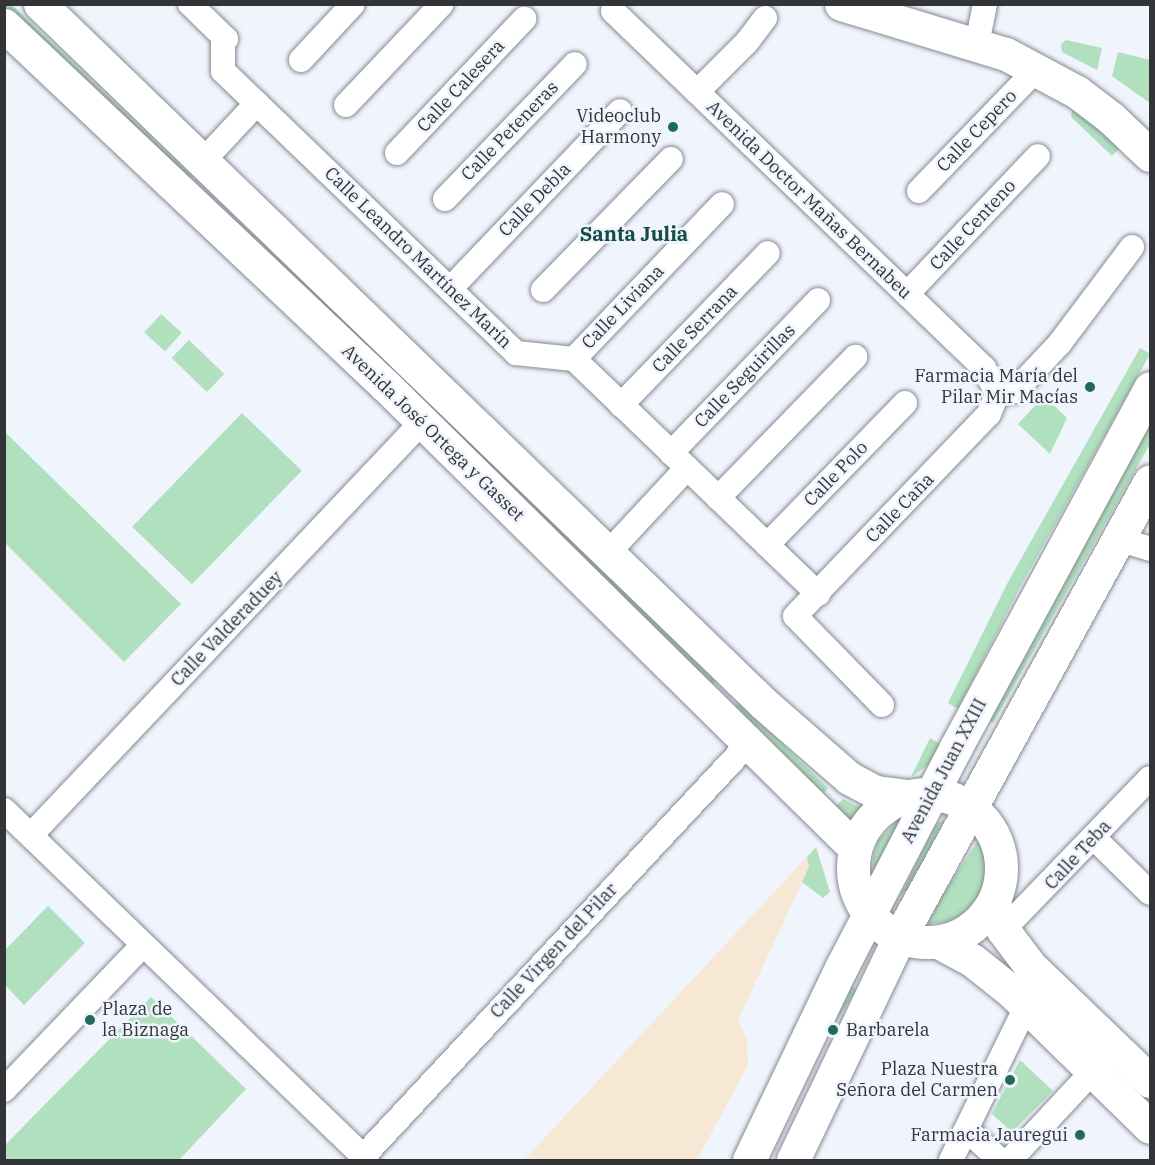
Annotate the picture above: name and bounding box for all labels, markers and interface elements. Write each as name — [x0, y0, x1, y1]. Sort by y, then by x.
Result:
street label: Calle Calesera — [413, 35, 509, 137]
street label: Calle Peteneras — [457, 77, 563, 185]
street label: Calle Cepero — [932, 85, 1022, 177]
street label: Avenida Doctor Mañas Bernabeu — [702, 96, 916, 304]
place label: Videoclub Harmony — [576, 106, 661, 148]
marker: Videoclub Harmony — [666, 120, 680, 134]
street label: Calle Debla — [494, 159, 576, 241]
street label: Calle Leandro Martínez Marín — [320, 163, 516, 353]
street label: Calle Centeno — [925, 175, 1021, 275]
district label: Santa Julia — [580, 221, 688, 245]
street label: Calle Liviana — [577, 260, 669, 354]
street label: Calle Serrana — [648, 281, 742, 377]
street label: Calle Seguirillas — [690, 320, 800, 432]
street label: Avenida José Ortega y Gasset — [337, 340, 529, 526]
place label: Farmacia María del Pilar Mir Macías — [915, 366, 1078, 409]
marker: Farmacia María del Pilar Mir Macías — [1083, 380, 1097, 394]
street label: Calle Polo — [800, 437, 872, 511]
street label: Calle Caña — [861, 469, 939, 547]
street label: Calle Valderaduey — [167, 567, 287, 691]
street label: Avenida Juan XXIII — [897, 695, 991, 847]
street label: Calle Teba — [1040, 816, 1116, 894]
street label: Calle Virgen del Pilar — [486, 879, 622, 1023]
place label: Plaza de la Biznaga — [102, 999, 189, 1042]
marker: Plaza de la Biznaga — [83, 1013, 97, 1027]
place label: Barbarela — [846, 1019, 929, 1041]
marker: Barbarela — [824, 1021, 842, 1039]
place label: Plaza Nuestra Señora del Carmen — [836, 1059, 998, 1102]
marker: Plaza Nuestra Señora del Carmen — [1003, 1073, 1017, 1087]
place label: Farmacia Jauregui — [910, 1124, 1068, 1146]
marker: Farmacia Jauregui — [1073, 1128, 1087, 1142]

